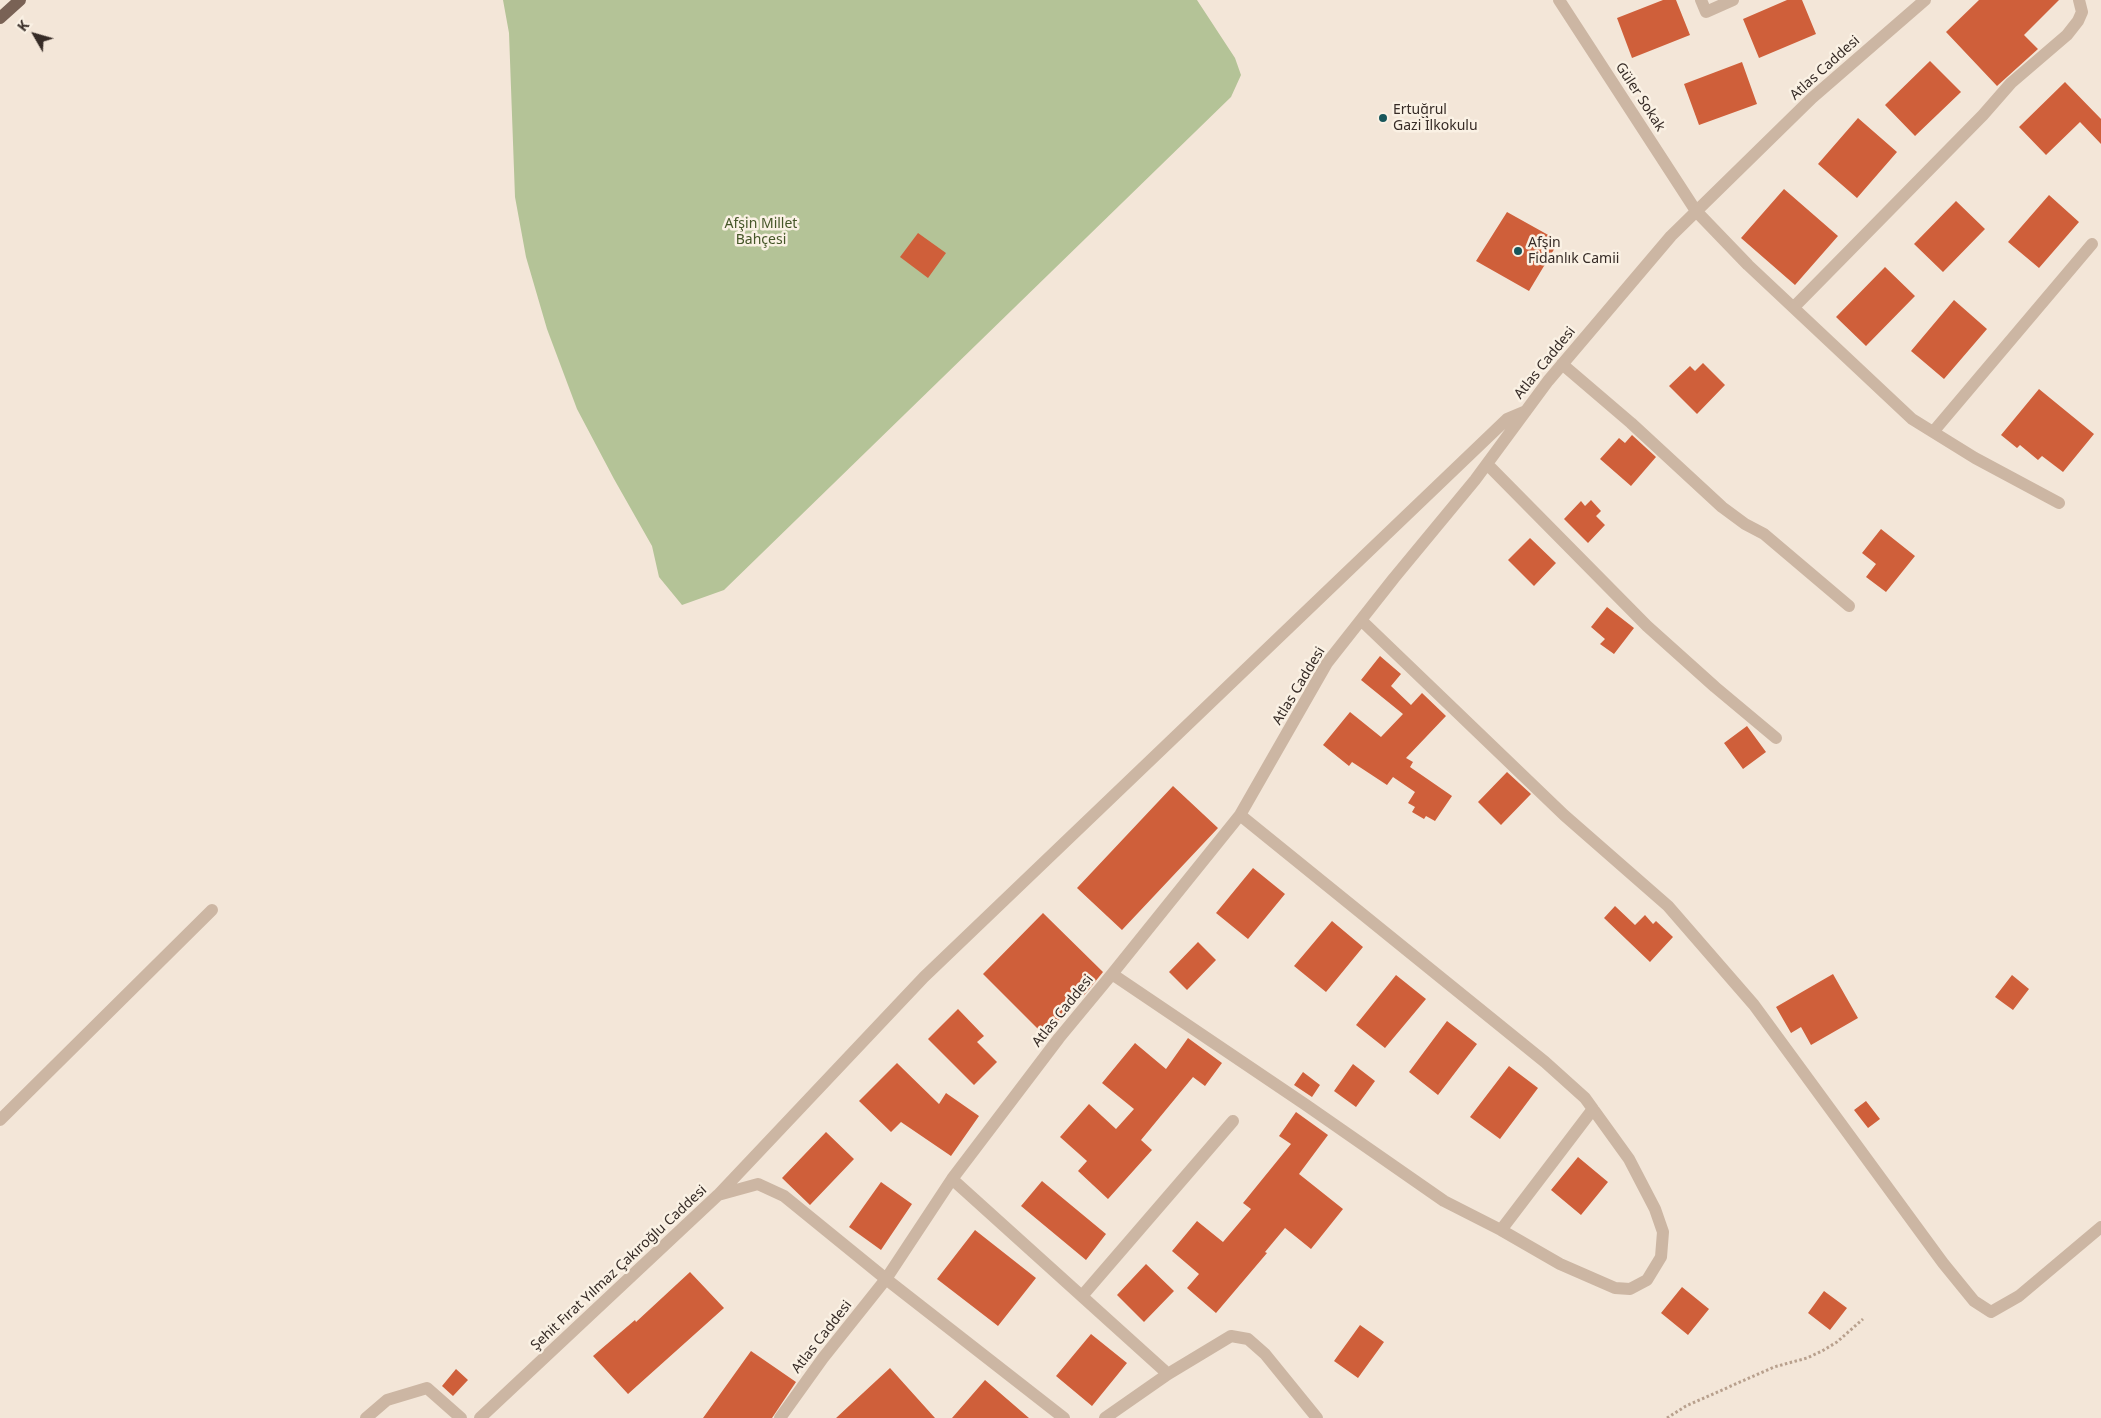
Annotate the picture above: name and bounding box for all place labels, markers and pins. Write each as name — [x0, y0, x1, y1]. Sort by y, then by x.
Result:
place label: Ertuğrul Gazi İlkokulu — [1393, 102, 1478, 134]
marker: Ertuğrul Gazi İlkokulu — [1377, 112, 1389, 124]
place label: Afşin Fidanlık Camii — [1528, 235, 1619, 268]
marker: Afşin Fidanlık Camii — [1512, 245, 1524, 257]

